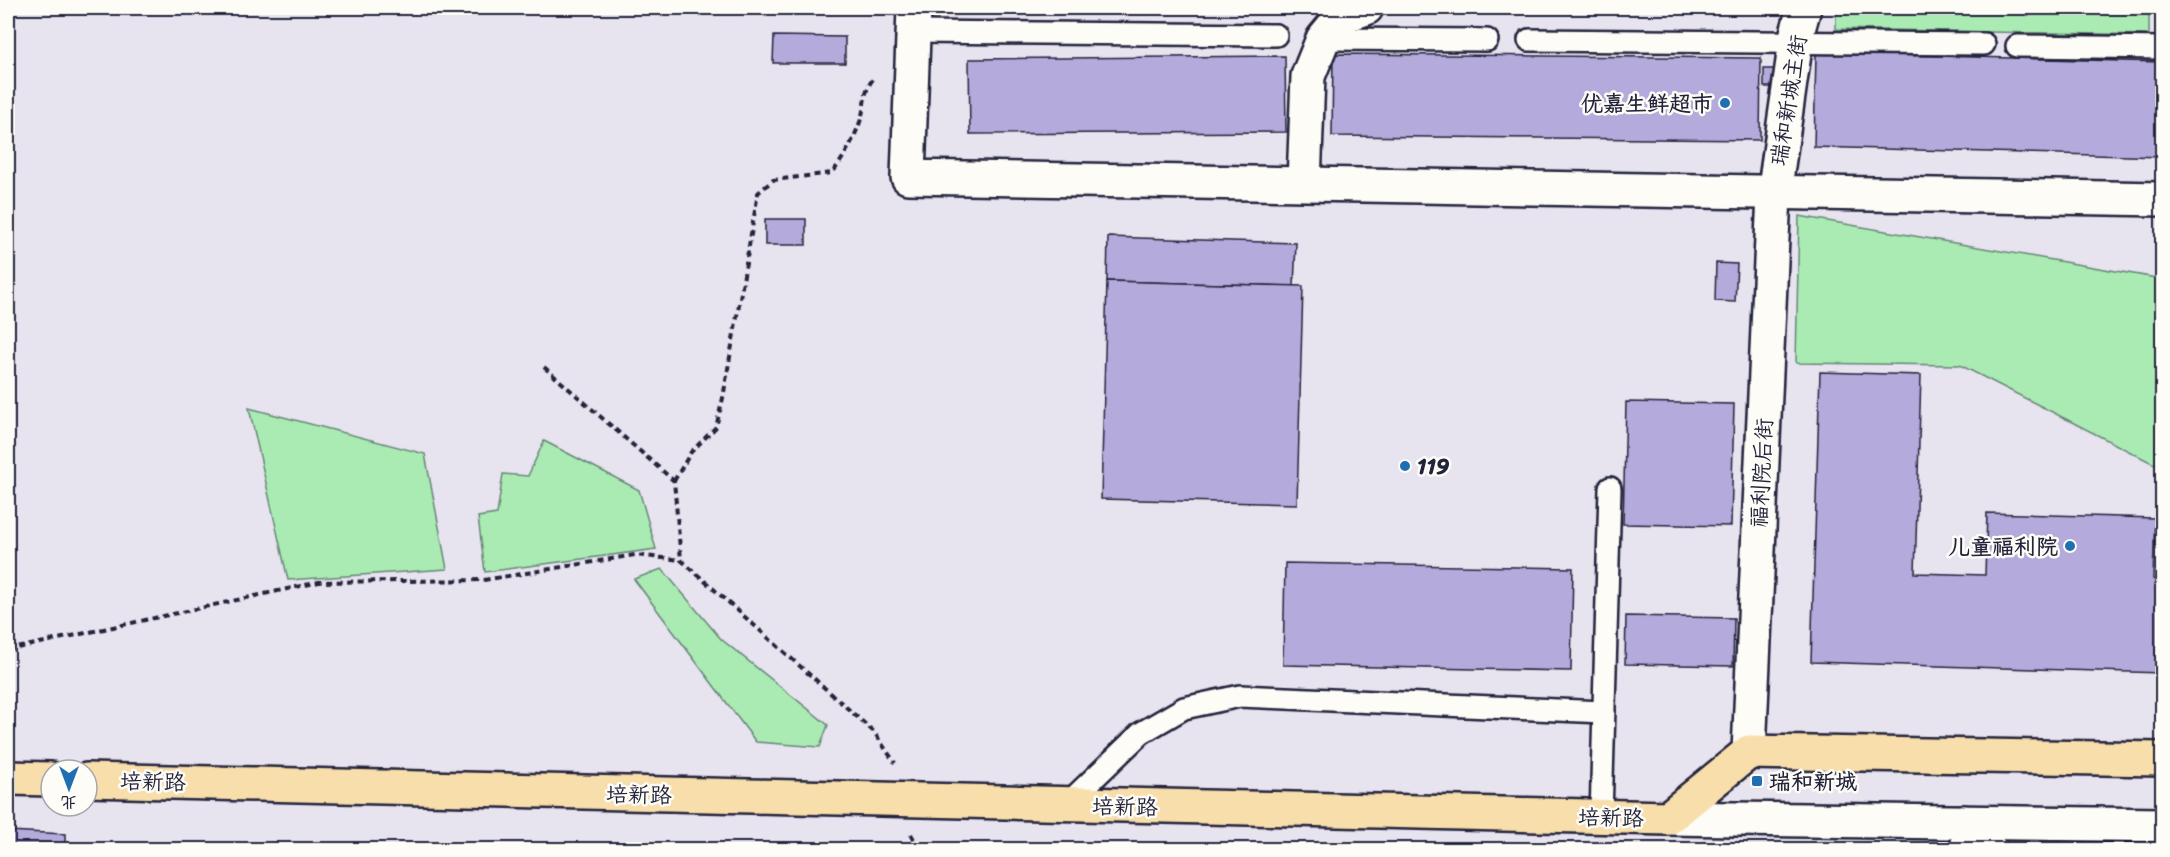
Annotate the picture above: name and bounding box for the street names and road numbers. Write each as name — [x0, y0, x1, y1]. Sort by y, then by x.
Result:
street label: 瑞和新城主街 — [1759, 32, 1818, 168]
street label: 福利院后街 — [1739, 417, 1784, 529]
street label: 培新路 — [120, 761, 186, 802]
street label: 培新路 — [606, 774, 672, 815]
street label: 培新路 — [1092, 786, 1158, 827]
street label: 培新路 — [1578, 797, 1644, 838]

